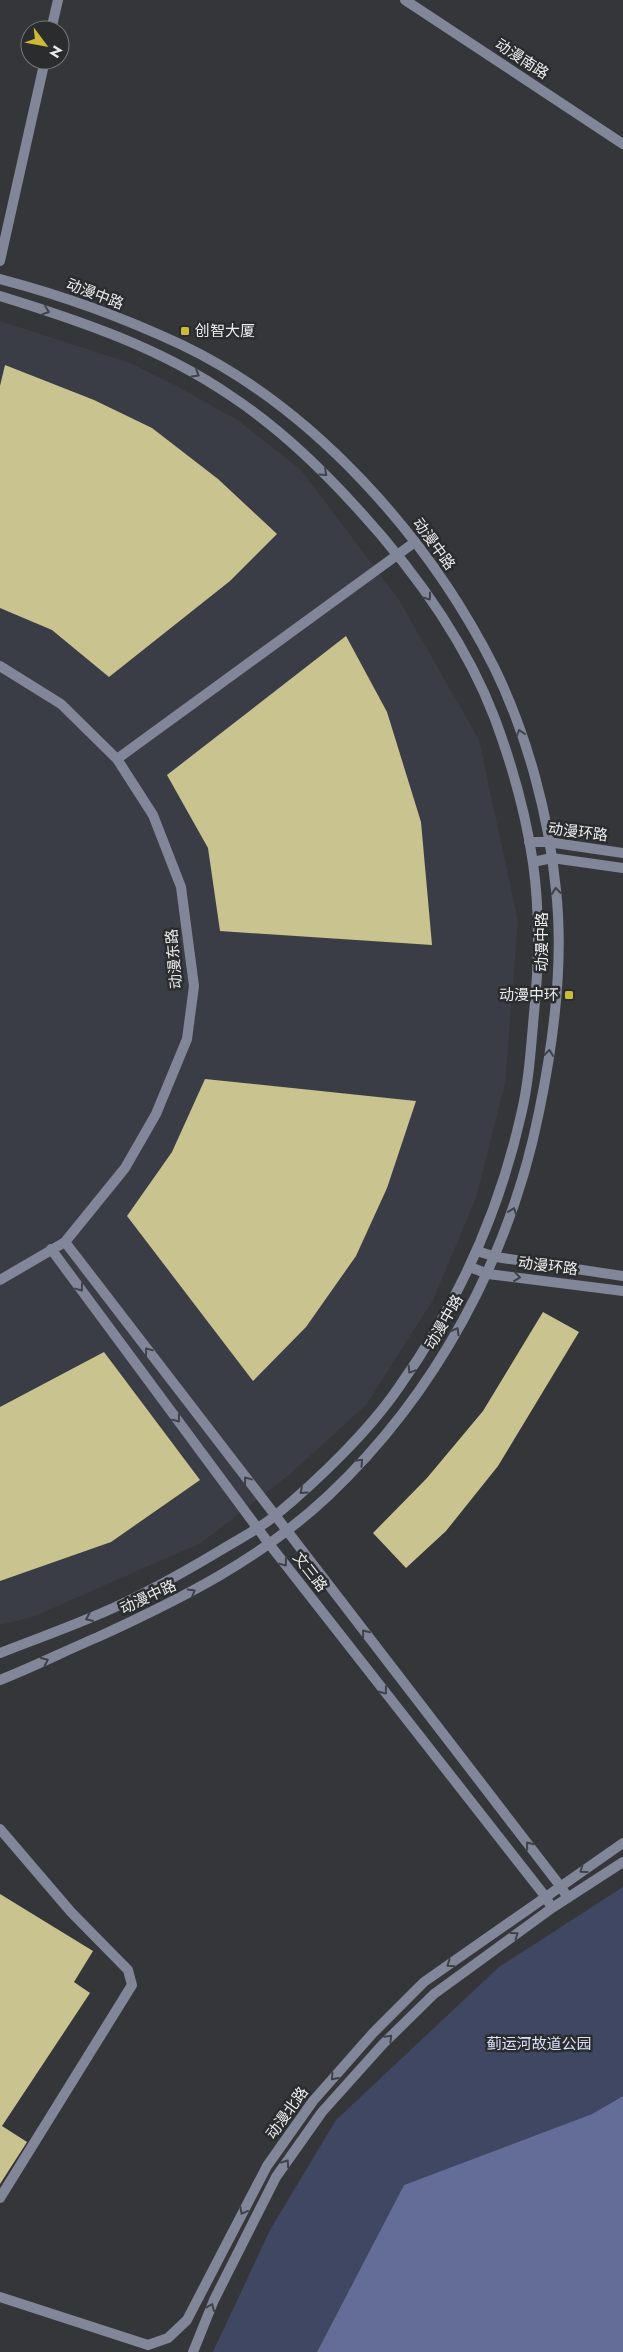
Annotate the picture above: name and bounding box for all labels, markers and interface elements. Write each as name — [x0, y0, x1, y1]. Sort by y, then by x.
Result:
north arrow — [20, 20, 70, 70]
street label: 动漫南路 — [491, 33, 553, 85]
text: N — [45, 42, 67, 62]
street label: 动漫中路 — [63, 273, 127, 315]
one-way arrow — [42, 305, 50, 315]
place label: 创智大厦 — [195, 320, 255, 342]
marker: 创智大厦 — [179, 325, 191, 337]
one-way arrow — [190, 367, 199, 377]
one-way arrow — [319, 467, 328, 476]
street label: 动漫中路 — [407, 513, 461, 575]
one-way arrow — [422, 591, 431, 601]
one-way arrow — [516, 729, 526, 738]
street label: 动漫环路 — [547, 817, 609, 847]
one-way arrow — [551, 887, 562, 895]
street label: 动漫中路 — [531, 912, 553, 972]
street label: 动漫东路 — [160, 928, 188, 990]
place label: 动漫中环 — [499, 984, 559, 1006]
marker: 动漫中环 — [563, 989, 575, 1001]
one-way arrow — [543, 1049, 554, 1057]
one-way arrow — [507, 1207, 517, 1216]
street label: 动漫环路 — [517, 1251, 579, 1281]
one-way arrow — [513, 1272, 522, 1282]
one-way arrow — [74, 1282, 83, 1292]
street label: 动漫中路 — [419, 1291, 469, 1353]
one-way arrow — [450, 1328, 460, 1337]
one-way arrow — [145, 1347, 154, 1357]
one-way arrow — [407, 1365, 417, 1374]
one-way arrow — [171, 1413, 179, 1422]
one-way arrow — [354, 1459, 363, 1468]
one-way arrow — [244, 1476, 253, 1486]
one-way arrow — [299, 1485, 308, 1494]
street label: 文三路 — [287, 1547, 333, 1597]
one-way arrow — [279, 1557, 287, 1566]
street label: 动漫中路 — [116, 1574, 180, 1620]
one-way arrow — [187, 1588, 196, 1598]
one-way arrow — [85, 1611, 94, 1622]
one-way arrow — [363, 1630, 371, 1639]
one-way arrow — [40, 1657, 49, 1667]
one-way arrow — [379, 1685, 387, 1694]
one-way arrow — [526, 1842, 534, 1851]
one-way arrow — [580, 1865, 589, 1873]
one-way arrow — [509, 1932, 519, 1941]
one-way arrow — [446, 1958, 456, 1967]
park label: 蓟运河故道公园 — [486, 2033, 592, 2055]
one-way arrow — [383, 2034, 392, 2043]
one-way arrow — [331, 2071, 340, 2080]
street label: 动漫北路 — [260, 2082, 314, 2144]
one-way arrow — [280, 2159, 289, 2169]
one-way arrow — [239, 2206, 249, 2215]
one-way arrow — [205, 2303, 216, 2312]

